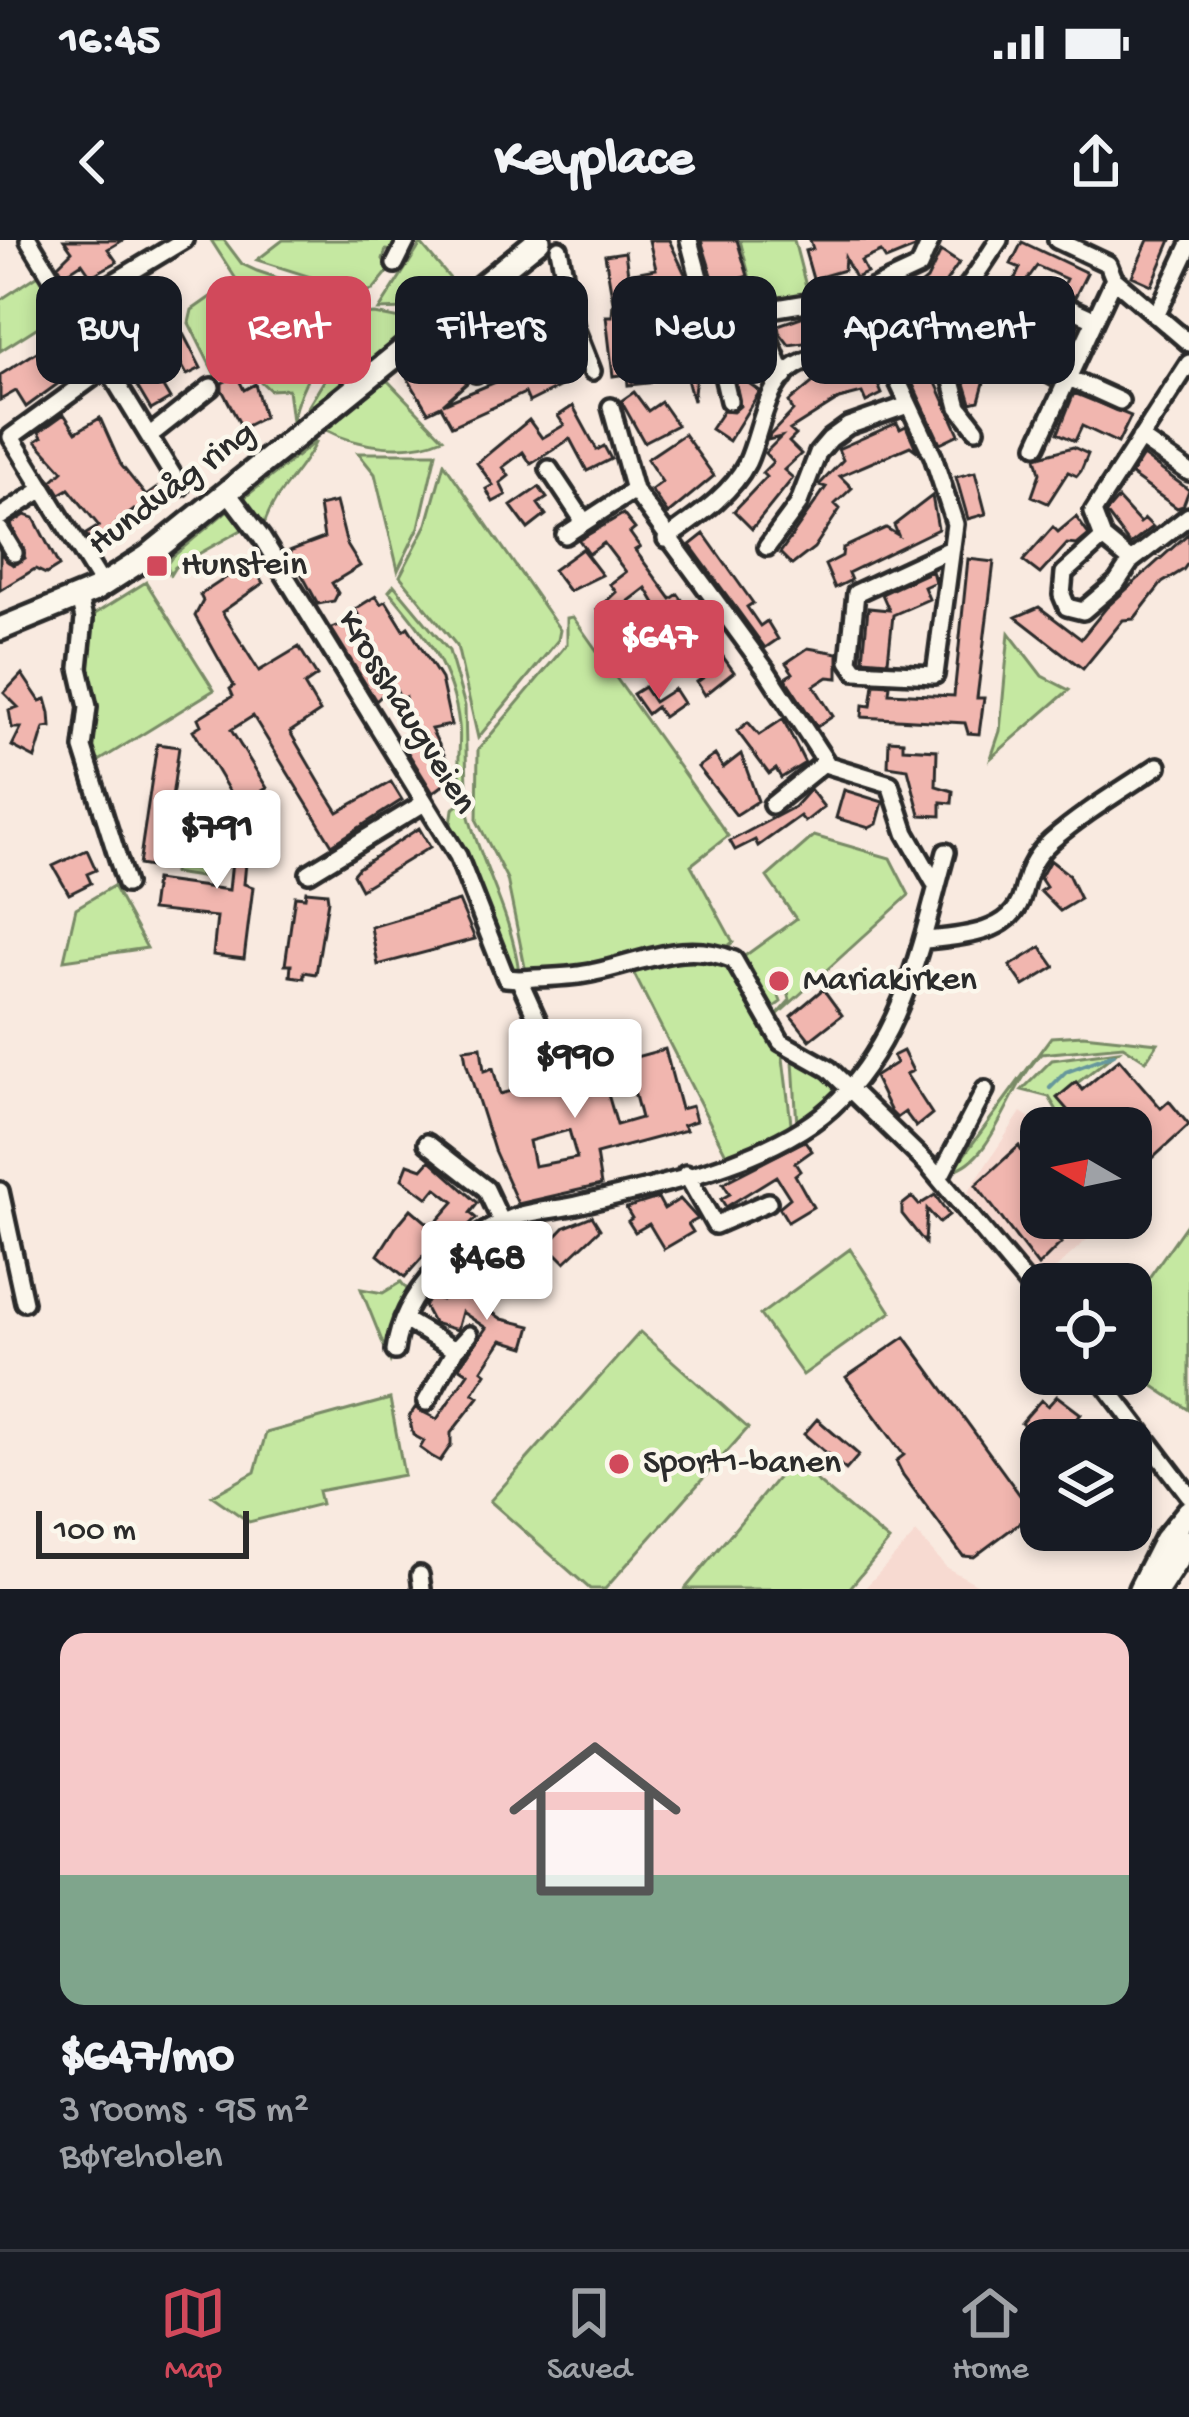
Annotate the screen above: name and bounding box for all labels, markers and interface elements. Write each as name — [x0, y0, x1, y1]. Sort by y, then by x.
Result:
text: 16:45 — [60, 16, 160, 69]
icon: back — [60, 129, 126, 195]
icon: share — [1063, 129, 1129, 195]
text: Keyplace — [495, 130, 694, 194]
chip: Buy — [36, 276, 182, 384]
chip: Rent — [206, 276, 371, 384]
chip: Filters — [395, 276, 588, 384]
chip: New — [612, 276, 777, 384]
chip: Apartment — [801, 276, 1075, 384]
street label: Hundvåg ring — [81, 413, 265, 567]
place label: Hunstein — [181, 545, 307, 588]
marker: Hunstein — [144, 553, 170, 579]
pin: $647 — [588, 600, 730, 702]
street label: Krosshaugveien — [325, 603, 485, 823]
text: $647 — [621, 616, 697, 662]
pin: $791 — [146, 790, 288, 892]
text: $791 — [180, 806, 254, 852]
place label: Mariakirken — [803, 960, 977, 1003]
marker: Mariakirken — [766, 968, 792, 994]
pin: $990 — [504, 1019, 646, 1121]
text: $990 — [536, 1035, 614, 1081]
north arrow — [1020, 1107, 1152, 1239]
map controls — [1020, 1107, 1152, 1551]
pin: $468 — [416, 1221, 558, 1323]
text: $468 — [448, 1237, 526, 1283]
button: locate — [1020, 1263, 1152, 1395]
button: layers — [1020, 1419, 1152, 1551]
place label: Sport1-banen — [643, 1443, 841, 1486]
marker: Sport1-banen — [606, 1451, 632, 1477]
scale bar — [36, 1505, 249, 1558]
text: 100 m — [54, 1513, 136, 1551]
icon: home — [487, 1711, 703, 1927]
text: $647/mo — [60, 2029, 234, 2089]
text: 3 rooms · 95 m² — [60, 2089, 309, 2135]
text: Børeholen — [60, 2135, 223, 2181]
tab: Map — [160, 2280, 226, 2390]
tab: Saved — [547, 2280, 632, 2390]
tab: Home — [952, 2280, 1029, 2390]

